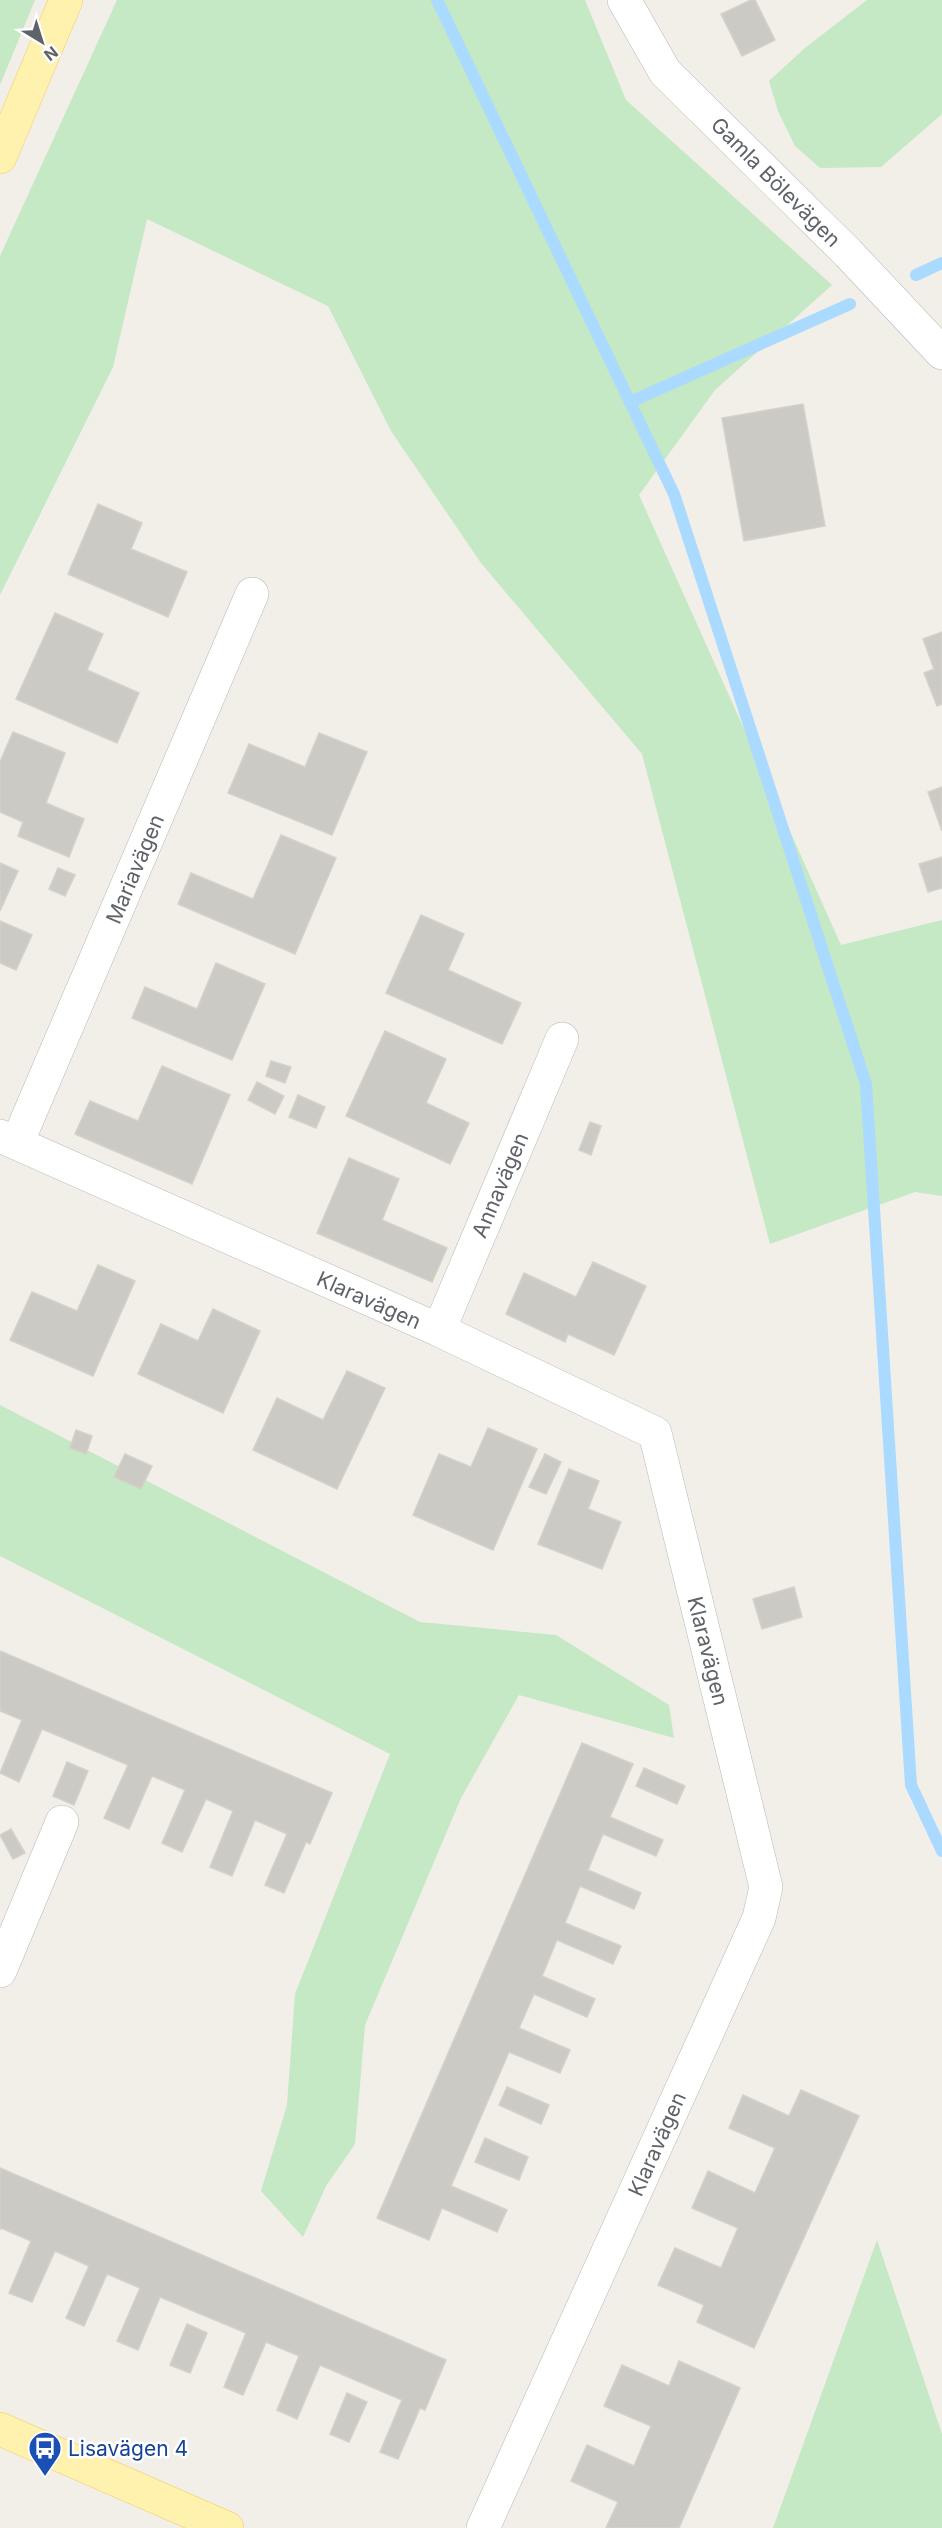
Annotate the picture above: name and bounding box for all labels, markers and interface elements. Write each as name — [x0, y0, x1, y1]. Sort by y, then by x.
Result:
north arrow — [12, 12, 72, 72]
text: N — [40, 42, 62, 65]
street label: Gamla Bölevägen — [706, 112, 846, 252]
street label: Mariavägen — [101, 810, 169, 928]
street label: Annavägen — [467, 1129, 533, 1241]
street label: Klaravägen — [313, 1266, 425, 1334]
street label: Klaravägen — [682, 1594, 734, 1708]
street label: Klaravägen — [623, 2088, 691, 2200]
bus stop icon: Lisavägen 4 — [27, 2430, 63, 2477]
place label: Lisavägen 4 — [68, 2436, 188, 2461]

